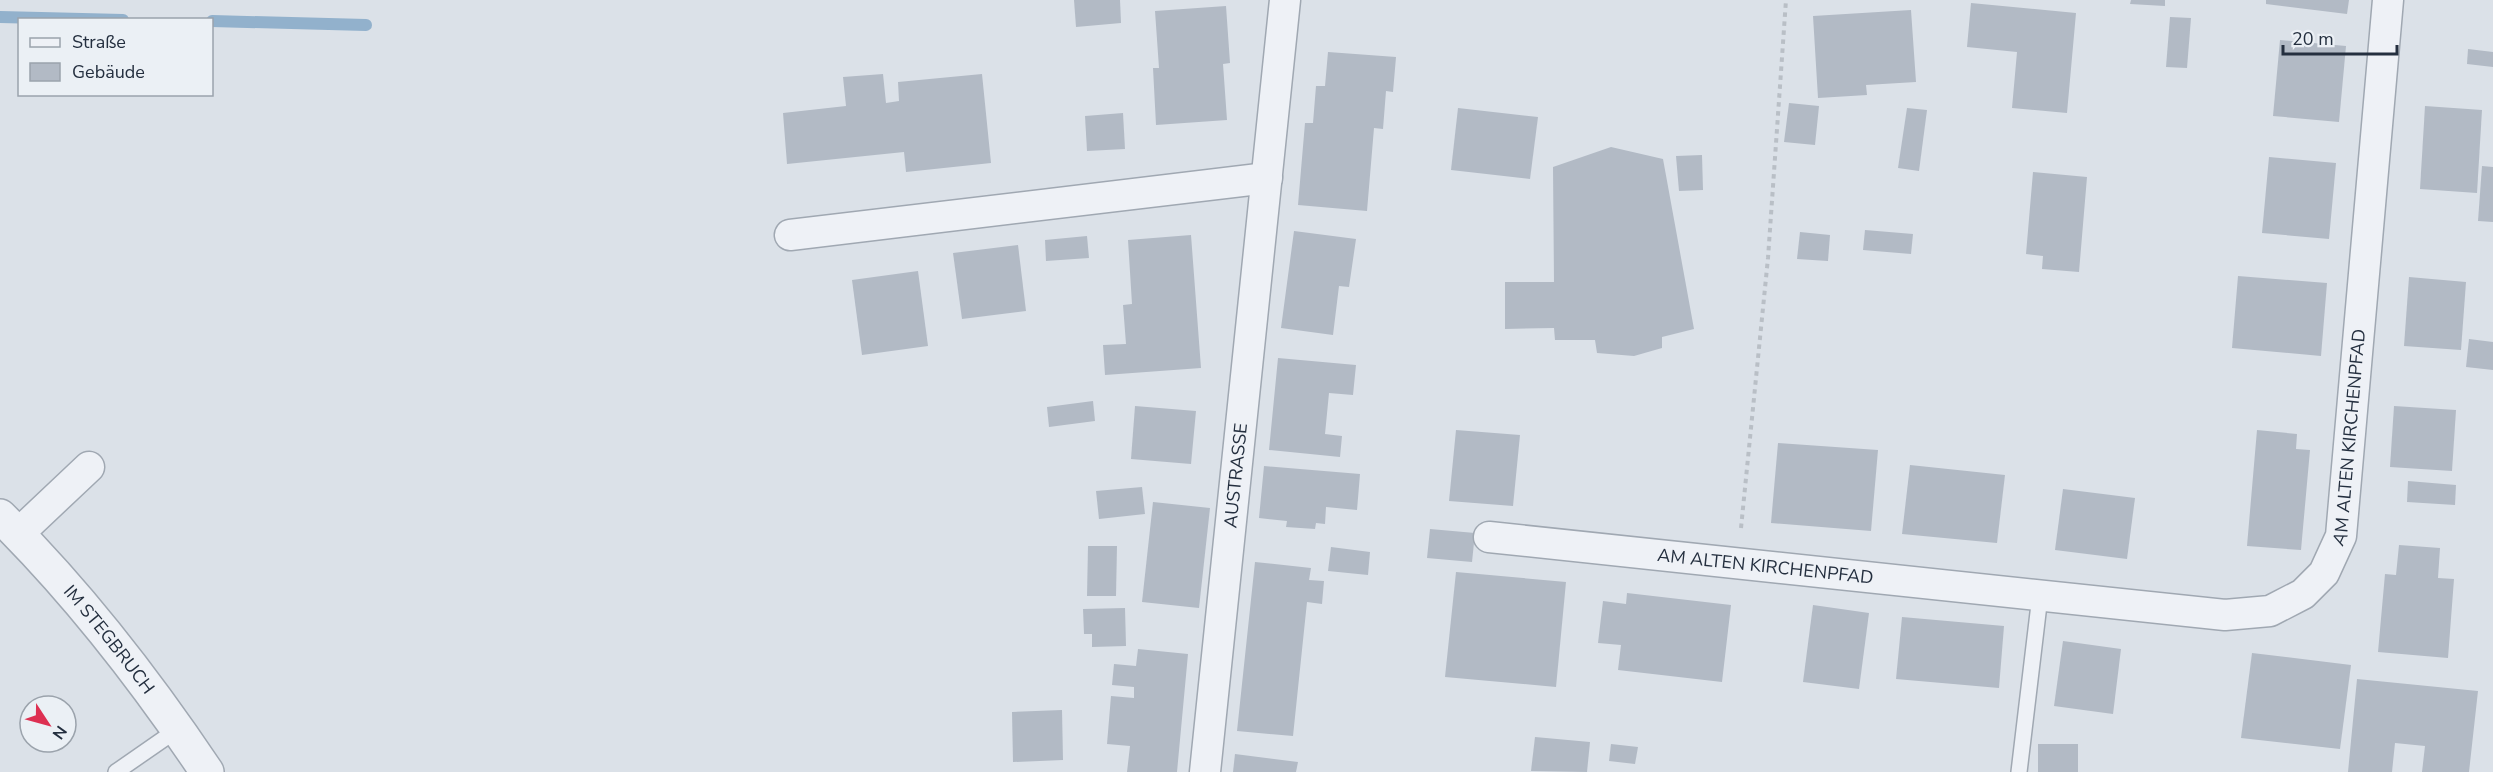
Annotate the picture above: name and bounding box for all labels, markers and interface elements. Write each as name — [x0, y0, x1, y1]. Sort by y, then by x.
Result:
legend — [18, 18, 213, 96]
scale bar — [2283, 18, 2397, 56]
text: 20 m — [2292, 27, 2334, 51]
text: Straße — [72, 30, 126, 54]
text: Gebäude — [72, 60, 145, 84]
street label: AM ALTEN KIRCHENPFAD — [2326, 328, 2371, 550]
street label: AUSTRASSE — [1218, 422, 1253, 529]
street label: AM ALTEN KIRCHENPFAD — [1656, 543, 1875, 590]
street label: IM STEGBRUCH — [58, 580, 160, 699]
north arrow — [18, 694, 78, 754]
text: N — [47, 721, 72, 744]

